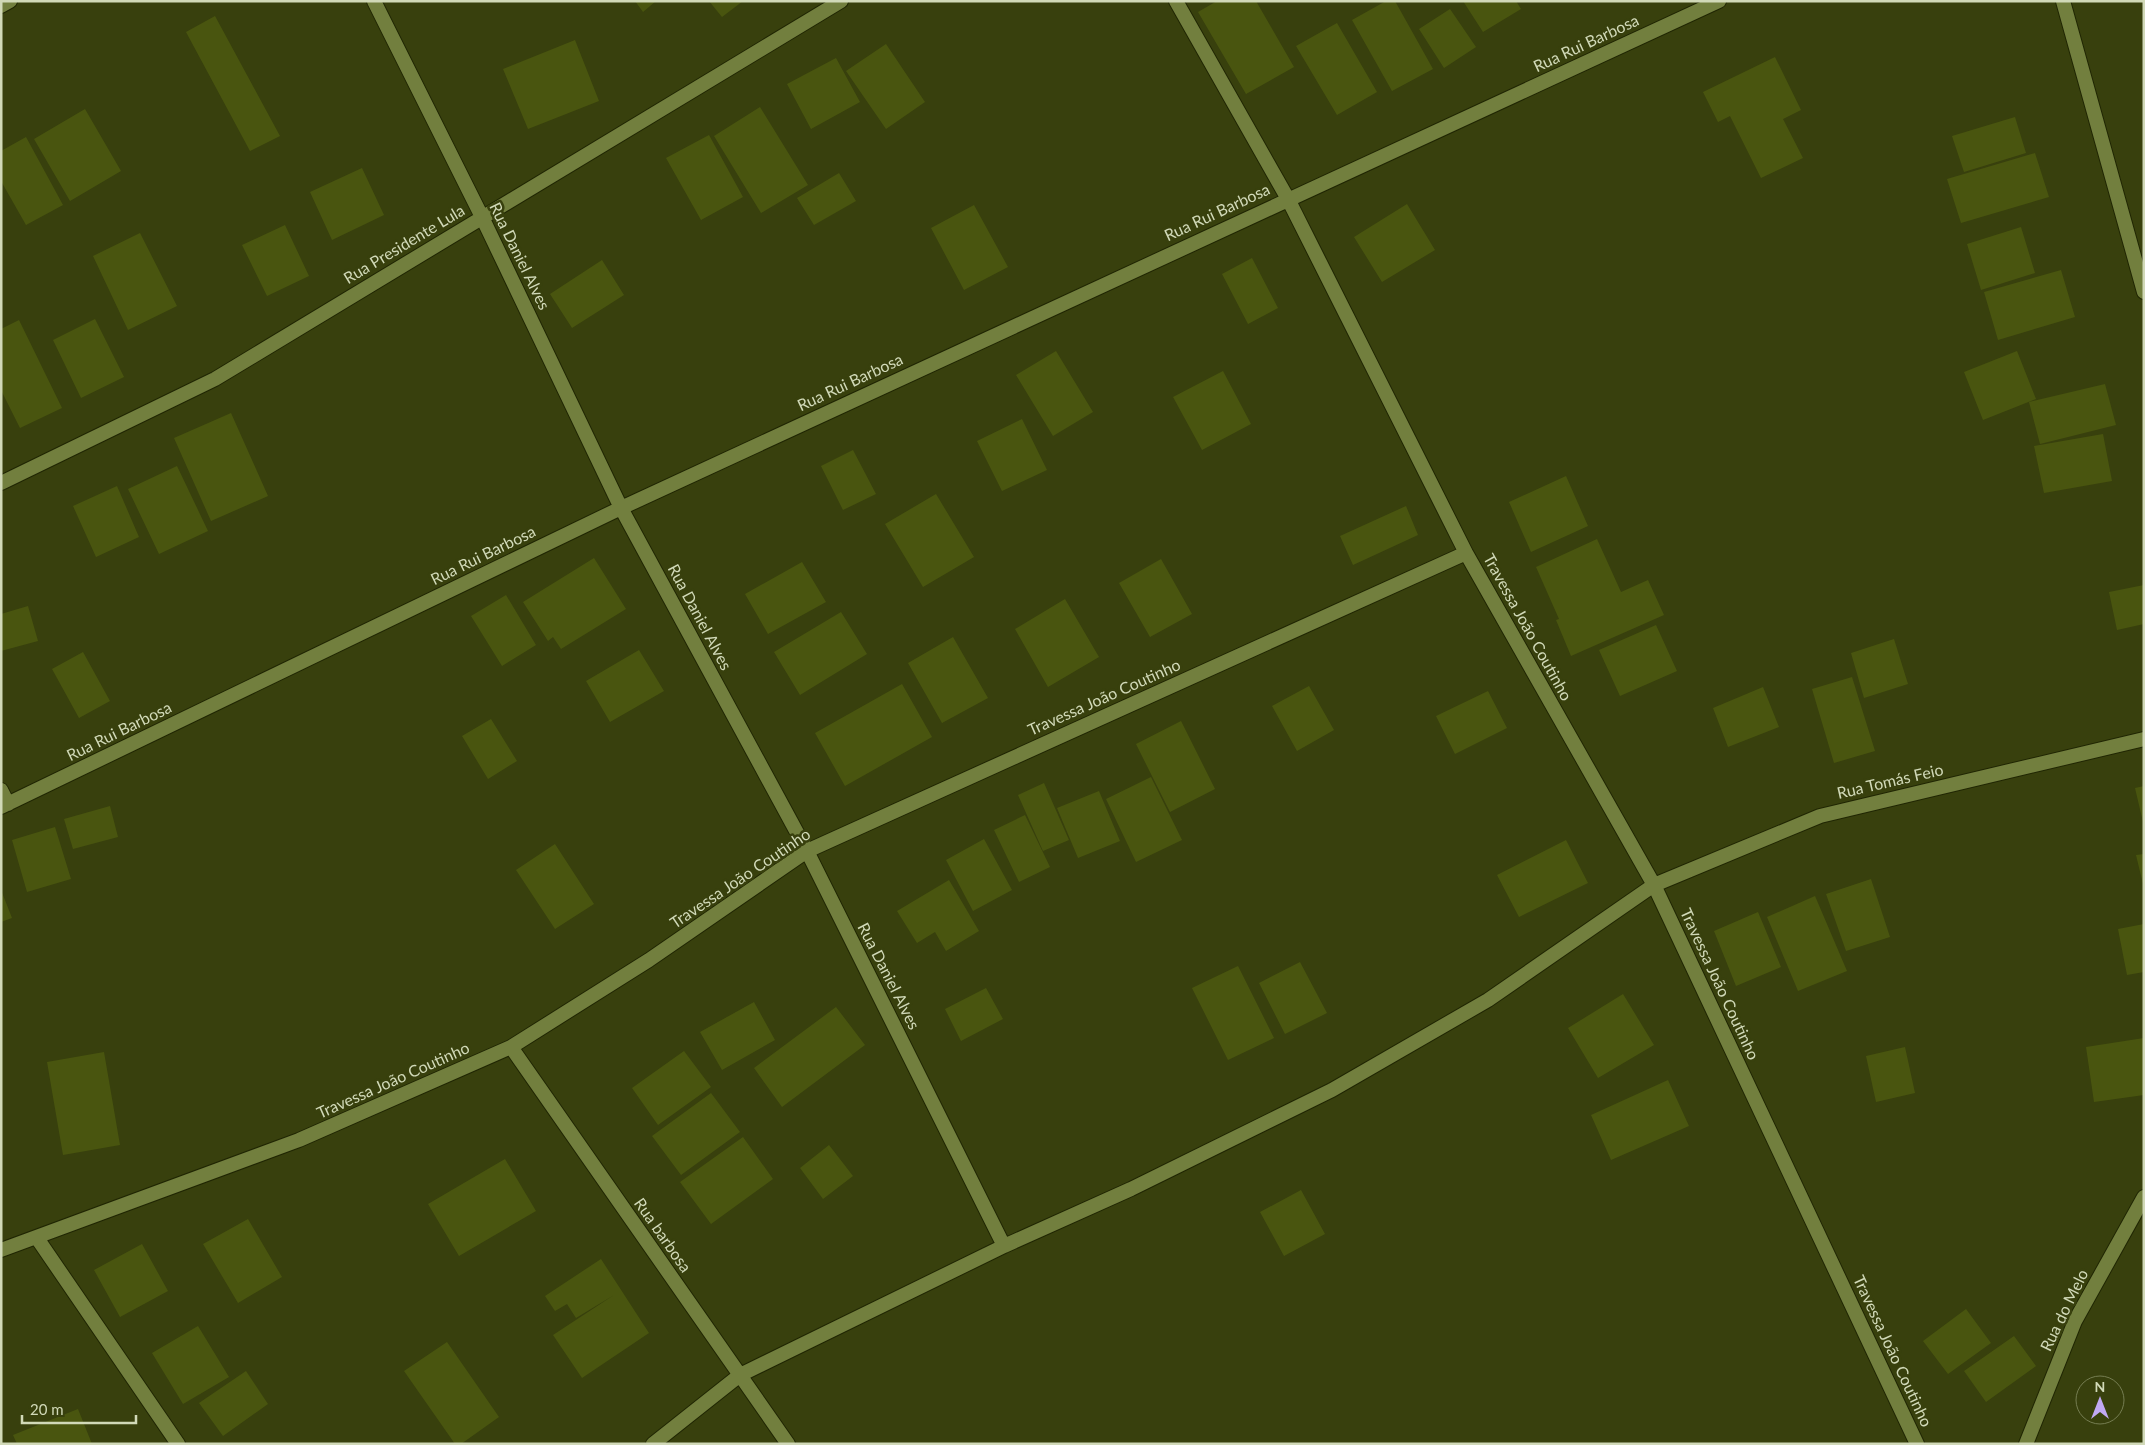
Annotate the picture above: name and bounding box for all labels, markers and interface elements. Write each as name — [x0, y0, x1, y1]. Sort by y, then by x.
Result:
street label: Rua Rui Barbosa — [1530, 10, 1642, 75]
street label: Rua Rui Barbosa — [1161, 179, 1273, 244]
street label: Rua Daniel Alves — [486, 199, 555, 313]
street label: Rua Presidente Lula — [340, 200, 468, 287]
street label: Rua Rui Barbosa — [794, 349, 906, 414]
street label: Rua Rui Barbosa — [427, 521, 538, 588]
street label: Travessa João Coutinho — [1480, 550, 1577, 704]
street label: Rua Daniel Alves — [665, 561, 736, 673]
street label: Travessa João Coutinho — [1025, 654, 1183, 739]
street label: Rua Rui Barbosa — [63, 697, 174, 764]
street label: Rua Tomás Feio — [1835, 759, 1945, 802]
street label: Travessa João Coutinho — [666, 824, 813, 932]
street label: Travessa João Coutinho — [1677, 905, 1764, 1063]
street label: Rua Daniel Alves — [854, 919, 925, 1032]
street label: Travessa João Coutinho — [314, 1037, 472, 1122]
street label: Rua barbosa — [631, 1194, 696, 1276]
street label: Rua do Melo — [2036, 1266, 2092, 1354]
street label: Travessa João Coutinho — [1850, 1272, 1937, 1430]
north arrow — [2075, 1375, 2125, 1425]
text: N — [2095, 1378, 2105, 1395]
scale bar — [22, 1392, 136, 1424]
text: 20 m — [30, 1400, 64, 1418]

